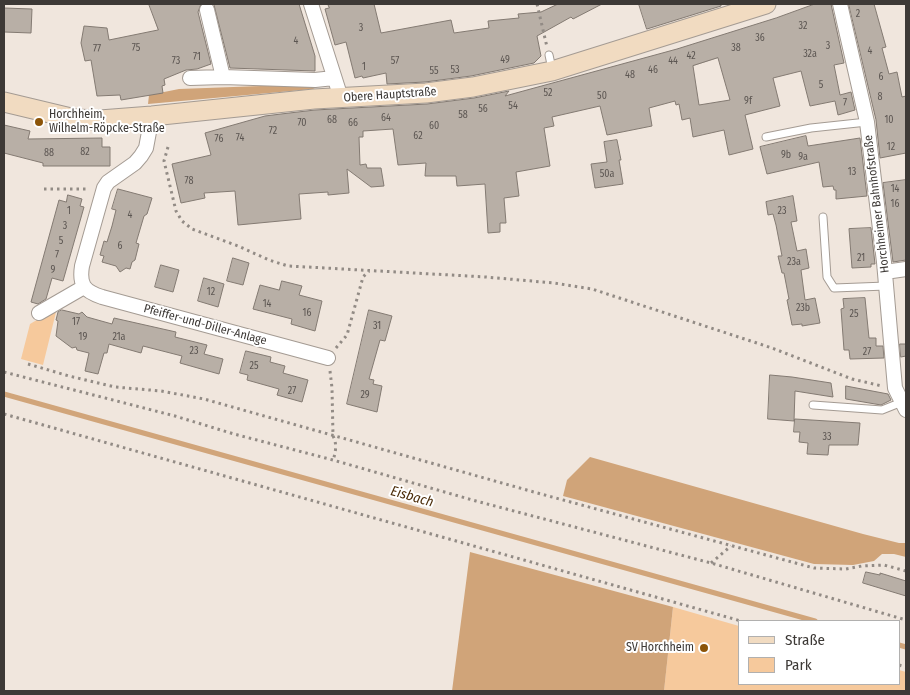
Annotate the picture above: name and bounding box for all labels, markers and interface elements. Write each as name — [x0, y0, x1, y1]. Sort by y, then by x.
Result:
house number: 2 — [856, 8, 860, 20]
house number: 32 — [799, 20, 807, 32]
house number: 3 — [359, 22, 363, 34]
house number: 36 — [755, 32, 765, 44]
house number: 4 — [294, 35, 298, 47]
house number: 3 — [826, 40, 830, 52]
house number: 75 — [132, 42, 140, 54]
house number: 38 — [731, 42, 741, 54]
house number: 77 — [93, 43, 101, 55]
house number: 4 — [868, 45, 872, 57]
house number: 32a — [803, 48, 817, 60]
house number: 42 — [686, 50, 696, 62]
house number: 71 — [193, 51, 201, 63]
house number: 49 — [500, 54, 510, 66]
house number: 73 — [172, 55, 180, 67]
house number: 57 — [391, 55, 399, 67]
house number: 44 — [668, 55, 678, 67]
house number: 1 — [362, 61, 366, 73]
house number: 53 — [450, 64, 460, 76]
house number: 46 — [648, 64, 658, 76]
house number: 55 — [429, 65, 439, 77]
house number: 48 — [625, 69, 635, 81]
house number: 6 — [879, 71, 883, 83]
house number: 5 — [819, 79, 823, 91]
street label: Obere Hauptstraße — [343, 85, 437, 105]
house number: 52 — [544, 87, 552, 99]
house number: 50 — [597, 90, 607, 102]
house number: 8 — [878, 91, 882, 103]
house number: 9f — [744, 95, 752, 107]
house number: 7 — [843, 97, 847, 109]
house number: 54 — [508, 100, 518, 112]
house number: 56 — [478, 103, 488, 115]
place label: Horchheim, Wilhelm-Röpcke-Straße — [49, 108, 165, 136]
house number: 58 — [458, 109, 468, 121]
house number: 64 — [381, 112, 391, 124]
house number: 68 — [327, 114, 337, 126]
house number: 10 — [884, 114, 894, 126]
marker: Horchheim, Wilhelm-Röpcke-Straße — [33, 116, 45, 128]
house number: 70 — [297, 117, 307, 129]
house number: 66 — [348, 117, 358, 129]
house number: 60 — [429, 120, 439, 132]
house number: 72 — [269, 125, 277, 137]
house number: 62 — [413, 130, 423, 142]
house number: 74 — [236, 132, 244, 144]
house number: 76 — [215, 133, 223, 145]
street label: Horchheimer Bahnhofstraße — [861, 134, 893, 274]
house number: 12 — [887, 141, 895, 153]
house number: 82 — [80, 146, 90, 158]
house number: 88 — [44, 147, 54, 159]
house number: 9b — [781, 149, 791, 161]
house number: 9a — [798, 151, 808, 163]
house number: 13 — [848, 166, 856, 178]
house number: 50a — [600, 168, 614, 180]
house number: 78 — [185, 175, 193, 187]
house number: 14 — [891, 183, 899, 195]
house number: 16 — [891, 198, 899, 210]
house number: 1 — [67, 205, 71, 217]
house number: 23 — [778, 205, 786, 217]
house number: 4 — [128, 209, 132, 221]
house number: 3 — [63, 220, 67, 232]
house number: 5 — [59, 235, 63, 247]
house number: 6 — [118, 240, 122, 252]
house number: 7 — [55, 249, 59, 261]
house number: 21 — [857, 252, 865, 264]
house number: 23a — [787, 256, 801, 268]
house number: 9 — [51, 264, 55, 276]
house number: 12 — [207, 286, 215, 298]
house number: 14 — [263, 298, 271, 310]
street label: Pfeiffer-und-Diller-Anlage — [142, 302, 268, 348]
house number: 23b — [796, 302, 810, 314]
house number: 16 — [303, 307, 311, 319]
house number: 25 — [850, 308, 858, 320]
house number: 17 — [72, 316, 80, 328]
house number: 31 — [373, 320, 381, 332]
house number: 19 — [79, 331, 87, 343]
house number: 21a — [113, 331, 125, 343]
house number: 23 — [190, 345, 198, 357]
house number: 27 — [863, 346, 871, 358]
house number: 25 — [250, 360, 258, 372]
house number: 27 — [288, 385, 296, 397]
house number: 29 — [360, 389, 370, 401]
house number: 33 — [822, 431, 832, 443]
water label: Eisbach — [389, 483, 435, 511]
legend — [738, 620, 900, 685]
text: Straße — [785, 631, 825, 649]
place label: SV Horchheim — [626, 641, 694, 655]
marker: SV Horchheim — [698, 642, 710, 654]
text: Park — [785, 656, 812, 674]

